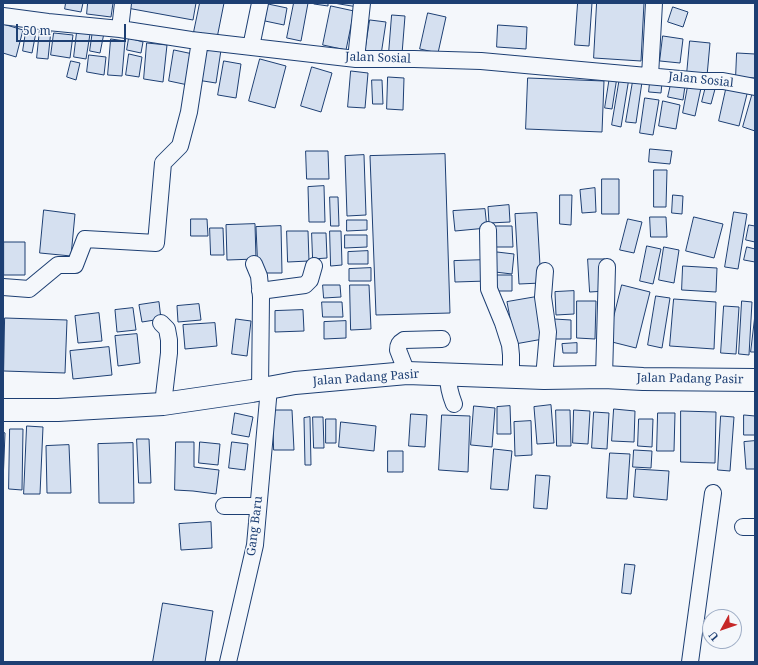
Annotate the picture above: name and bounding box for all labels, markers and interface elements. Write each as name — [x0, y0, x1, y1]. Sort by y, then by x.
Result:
scale bar — [18, 16, 128, 42]
text: 50 m — [23, 22, 51, 39]
street label: Jalan Sosial — [345, 50, 411, 66]
street label: Jalan Sosial — [668, 69, 734, 91]
street label: Jalan Padang Pasir — [312, 367, 420, 389]
street label: Jalan Padang Pasir — [637, 371, 743, 387]
street label: Gang Baru — [244, 495, 266, 557]
north arrow — [702, 609, 742, 649]
text: U — [705, 628, 722, 644]

